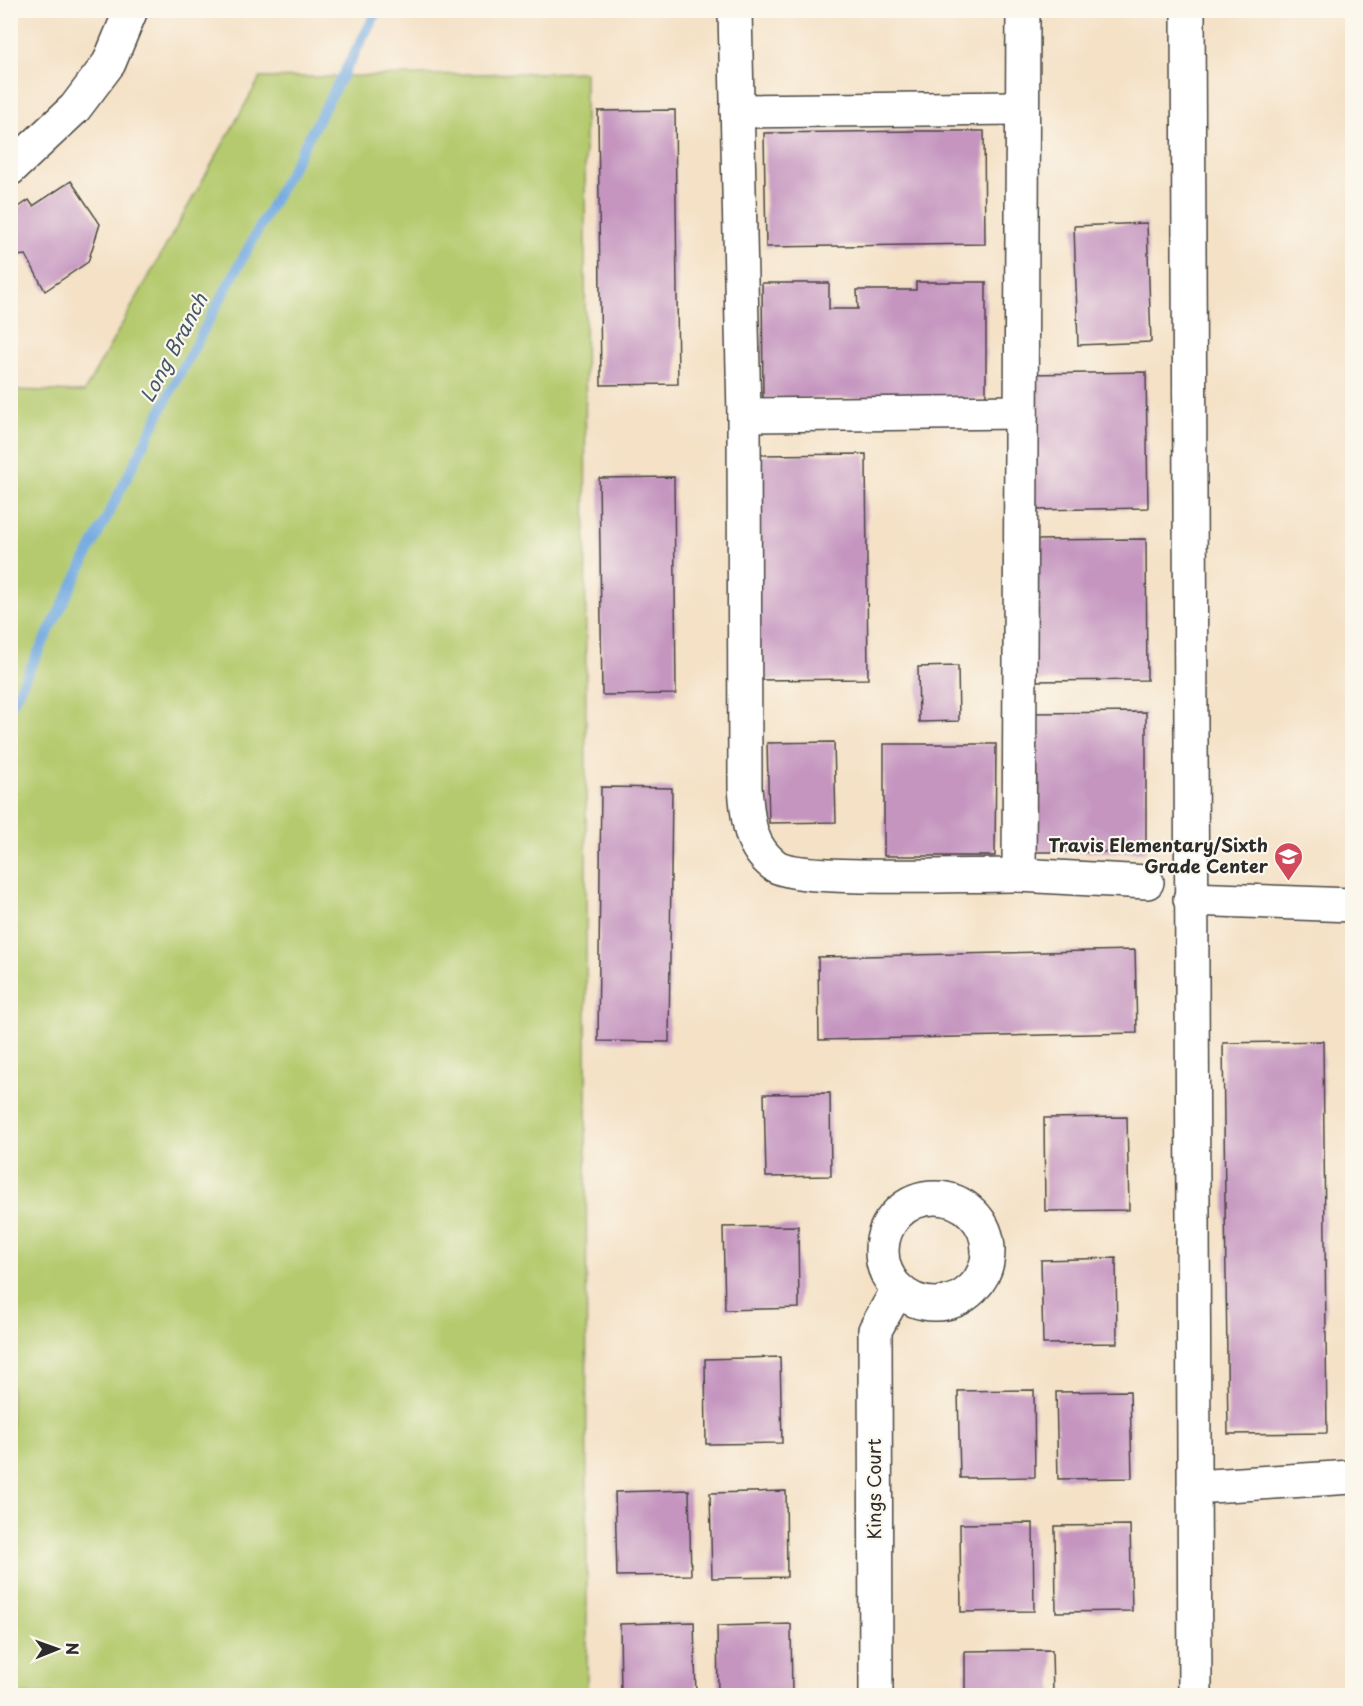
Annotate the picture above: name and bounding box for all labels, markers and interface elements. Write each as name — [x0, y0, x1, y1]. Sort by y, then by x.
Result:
water label: Long Branch — [132, 287, 215, 407]
place label: Travis Elementary/Sixth Grade Center — [1049, 831, 1269, 879]
school or university icon: Travis Elementary/Sixth Grade Center — [1273, 840, 1305, 882]
street label: Kings Court — [860, 1438, 887, 1540]
north arrow — [27, 1619, 87, 1679]
text: N — [61, 1642, 85, 1655]

